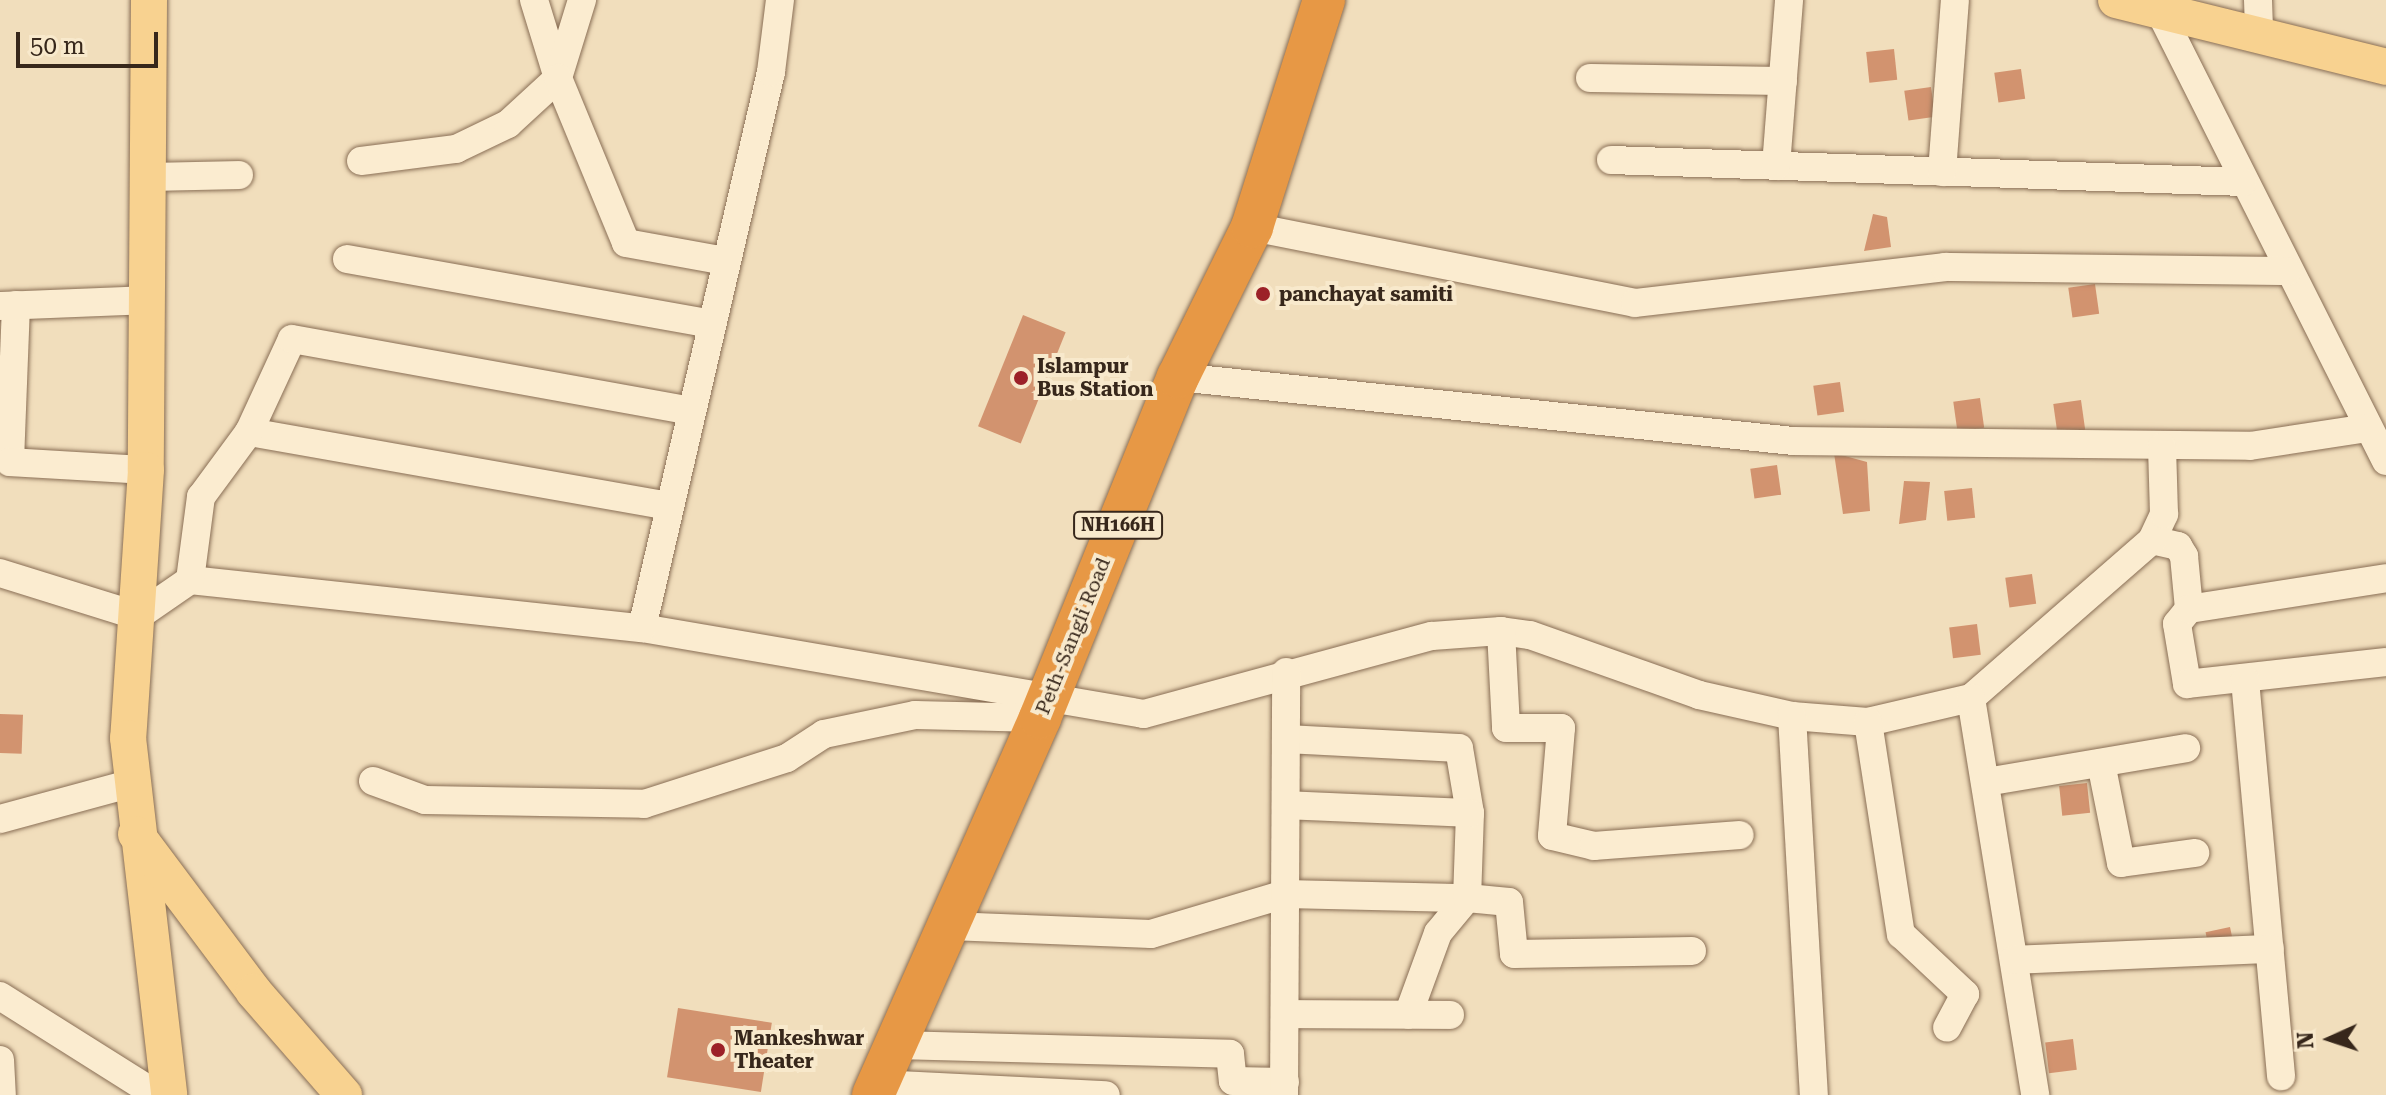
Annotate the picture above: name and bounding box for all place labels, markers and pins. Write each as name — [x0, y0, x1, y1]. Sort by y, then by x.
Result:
place label: panchayat samiti — [1279, 282, 1453, 306]
marker: panchayat samiti — [1254, 285, 1272, 303]
place label: Islampur Bus Station — [1037, 354, 1153, 401]
marker: Islampur Bus Station — [1012, 369, 1030, 387]
place label: Mankeshwar Theater — [734, 1026, 864, 1073]
marker: Mankeshwar Theater — [709, 1041, 727, 1059]

